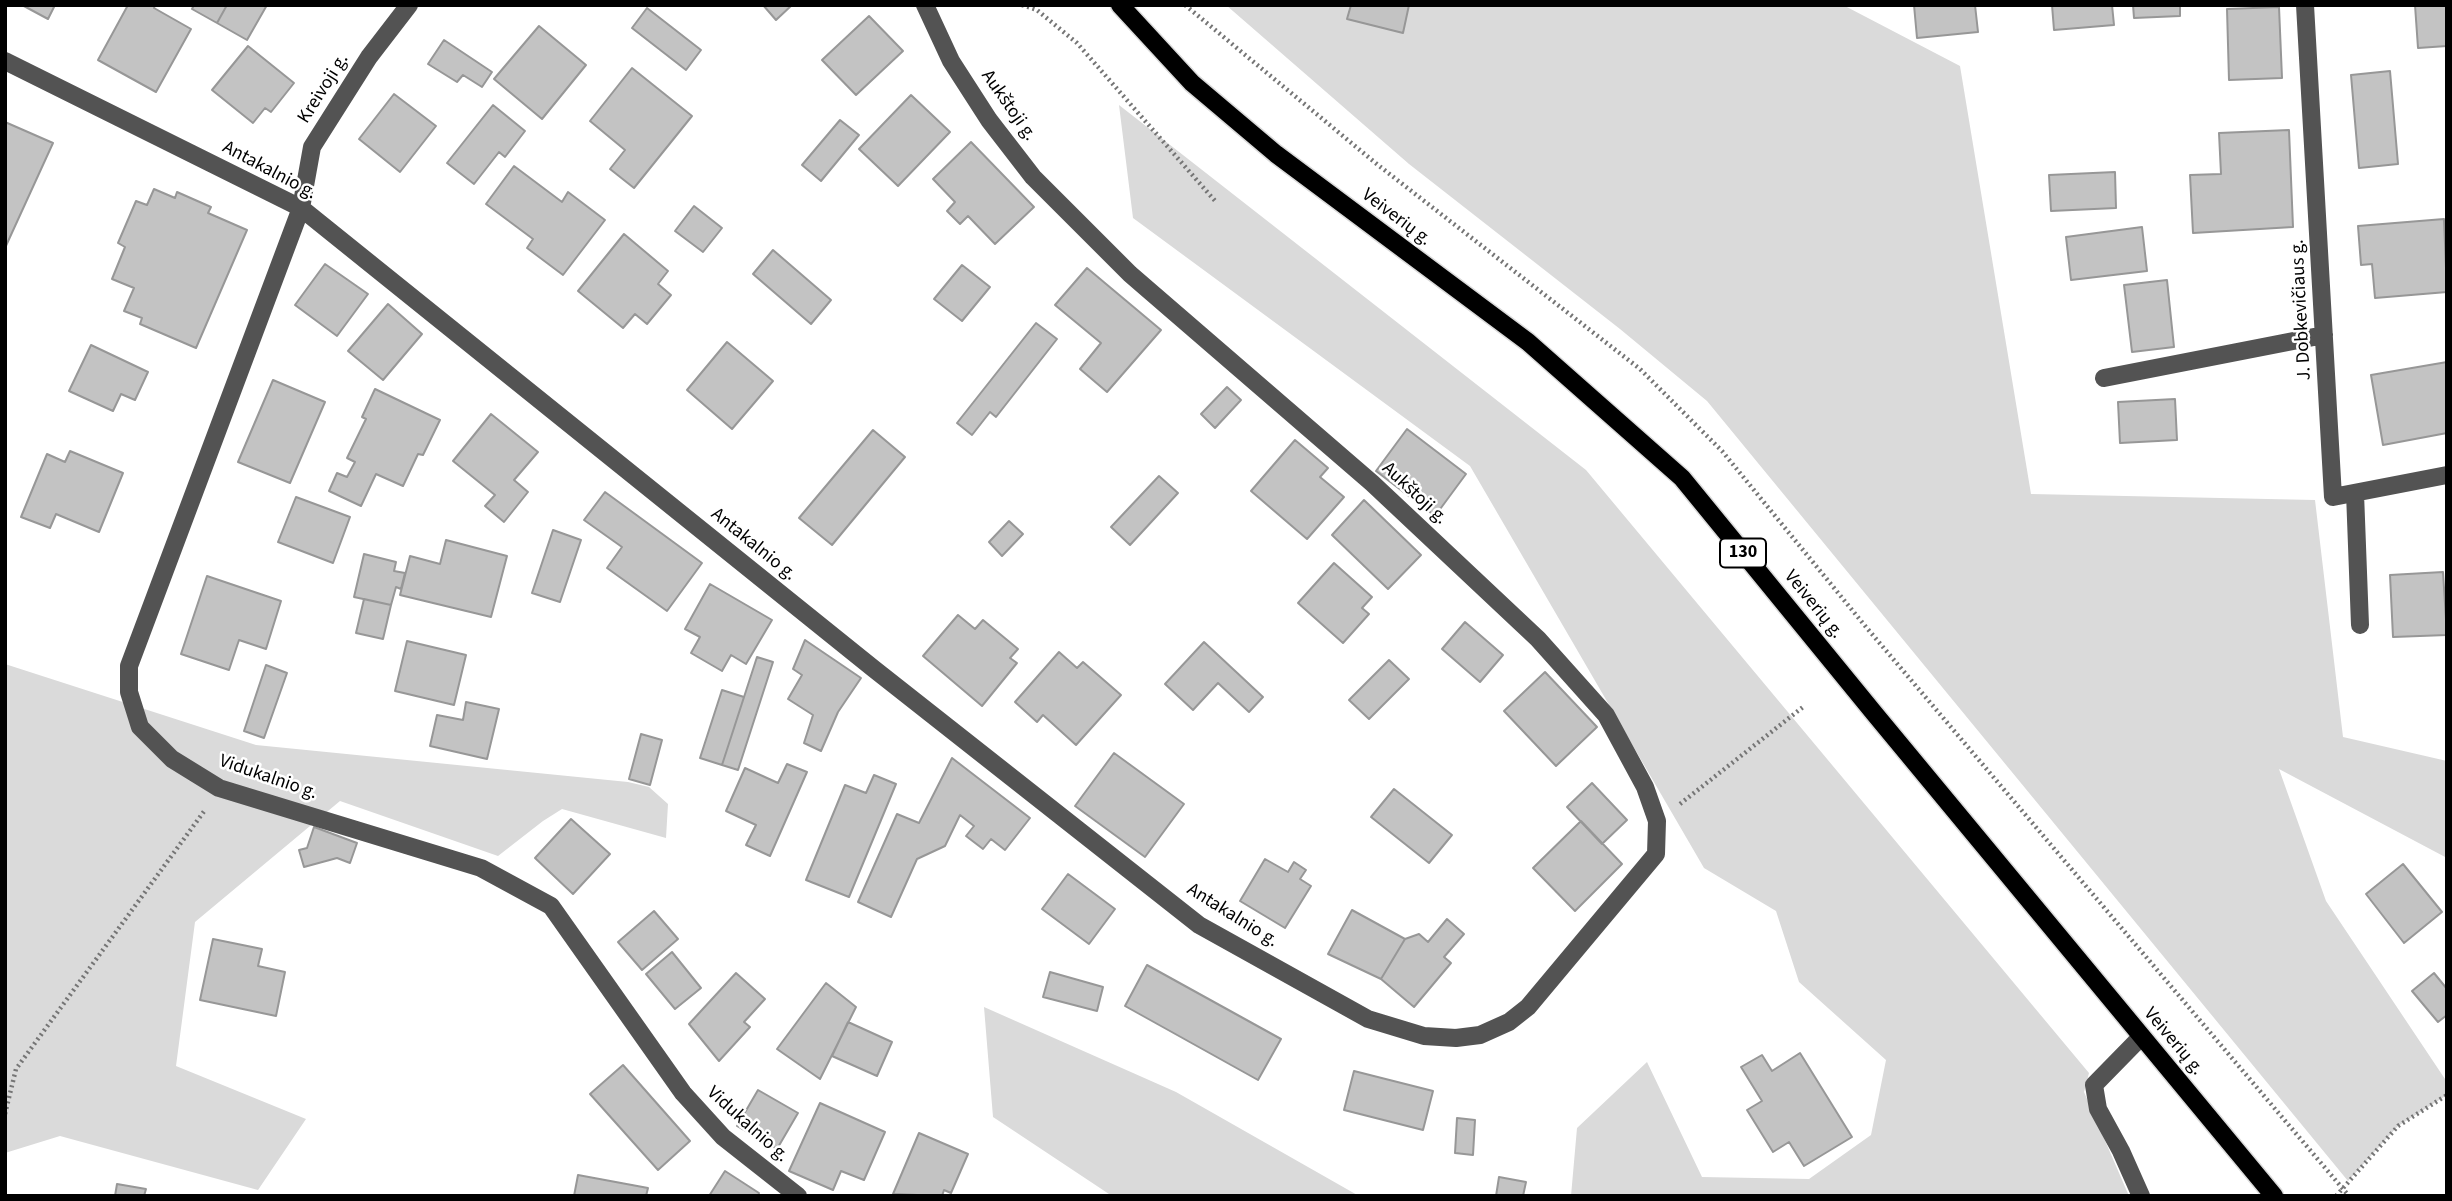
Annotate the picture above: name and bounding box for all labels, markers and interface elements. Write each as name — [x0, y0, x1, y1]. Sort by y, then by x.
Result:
street label: Kreivoji g. — [294, 50, 354, 128]
street label: Aukštoji g. — [975, 66, 1041, 146]
street label: Antakalnio g. — [218, 137, 320, 205]
street label: Veiverių g. — [1357, 184, 1435, 252]
street label: J. Dobkevičiaus g. — [2287, 239, 2317, 381]
street label: Aukštoji g. — [1376, 458, 1452, 530]
street label: Antakalnio g. — [706, 504, 800, 586]
road number: 130 — [1720, 538, 1766, 568]
street label: Veiverių g. — [1778, 566, 1848, 644]
street label: Vidukalnio g. — [216, 751, 320, 805]
street label: Antakalnio g. — [1182, 879, 1282, 953]
street label: Veiverių g. — [2138, 1003, 2208, 1081]
street label: Vidukalnio g. — [701, 1082, 793, 1168]

